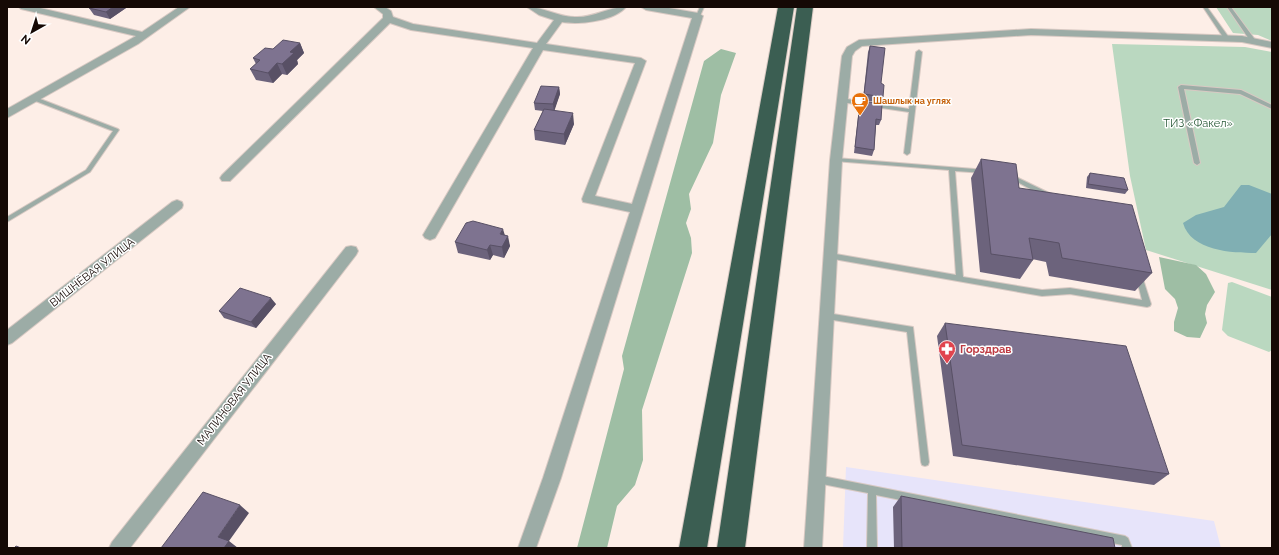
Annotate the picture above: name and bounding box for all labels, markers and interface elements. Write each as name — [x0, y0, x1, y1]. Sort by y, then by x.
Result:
north arrow — [12, 12, 52, 52]
text: N — [19, 32, 33, 47]
cafe icon: Шашлык на углях — [850, 91, 870, 116]
place label: Шашлык на углях — [873, 96, 951, 106]
park label: ТИЗ «Факел» — [1163, 117, 1233, 130]
street label: ВИШНЁВАЯ УЛИЦА — [47, 235, 138, 310]
pharmacy icon: Горздрав — [937, 339, 957, 364]
place label: Горздрав — [960, 343, 1011, 356]
street label: МАЛИНОВАЯ УЛИЦА — [195, 350, 275, 448]

